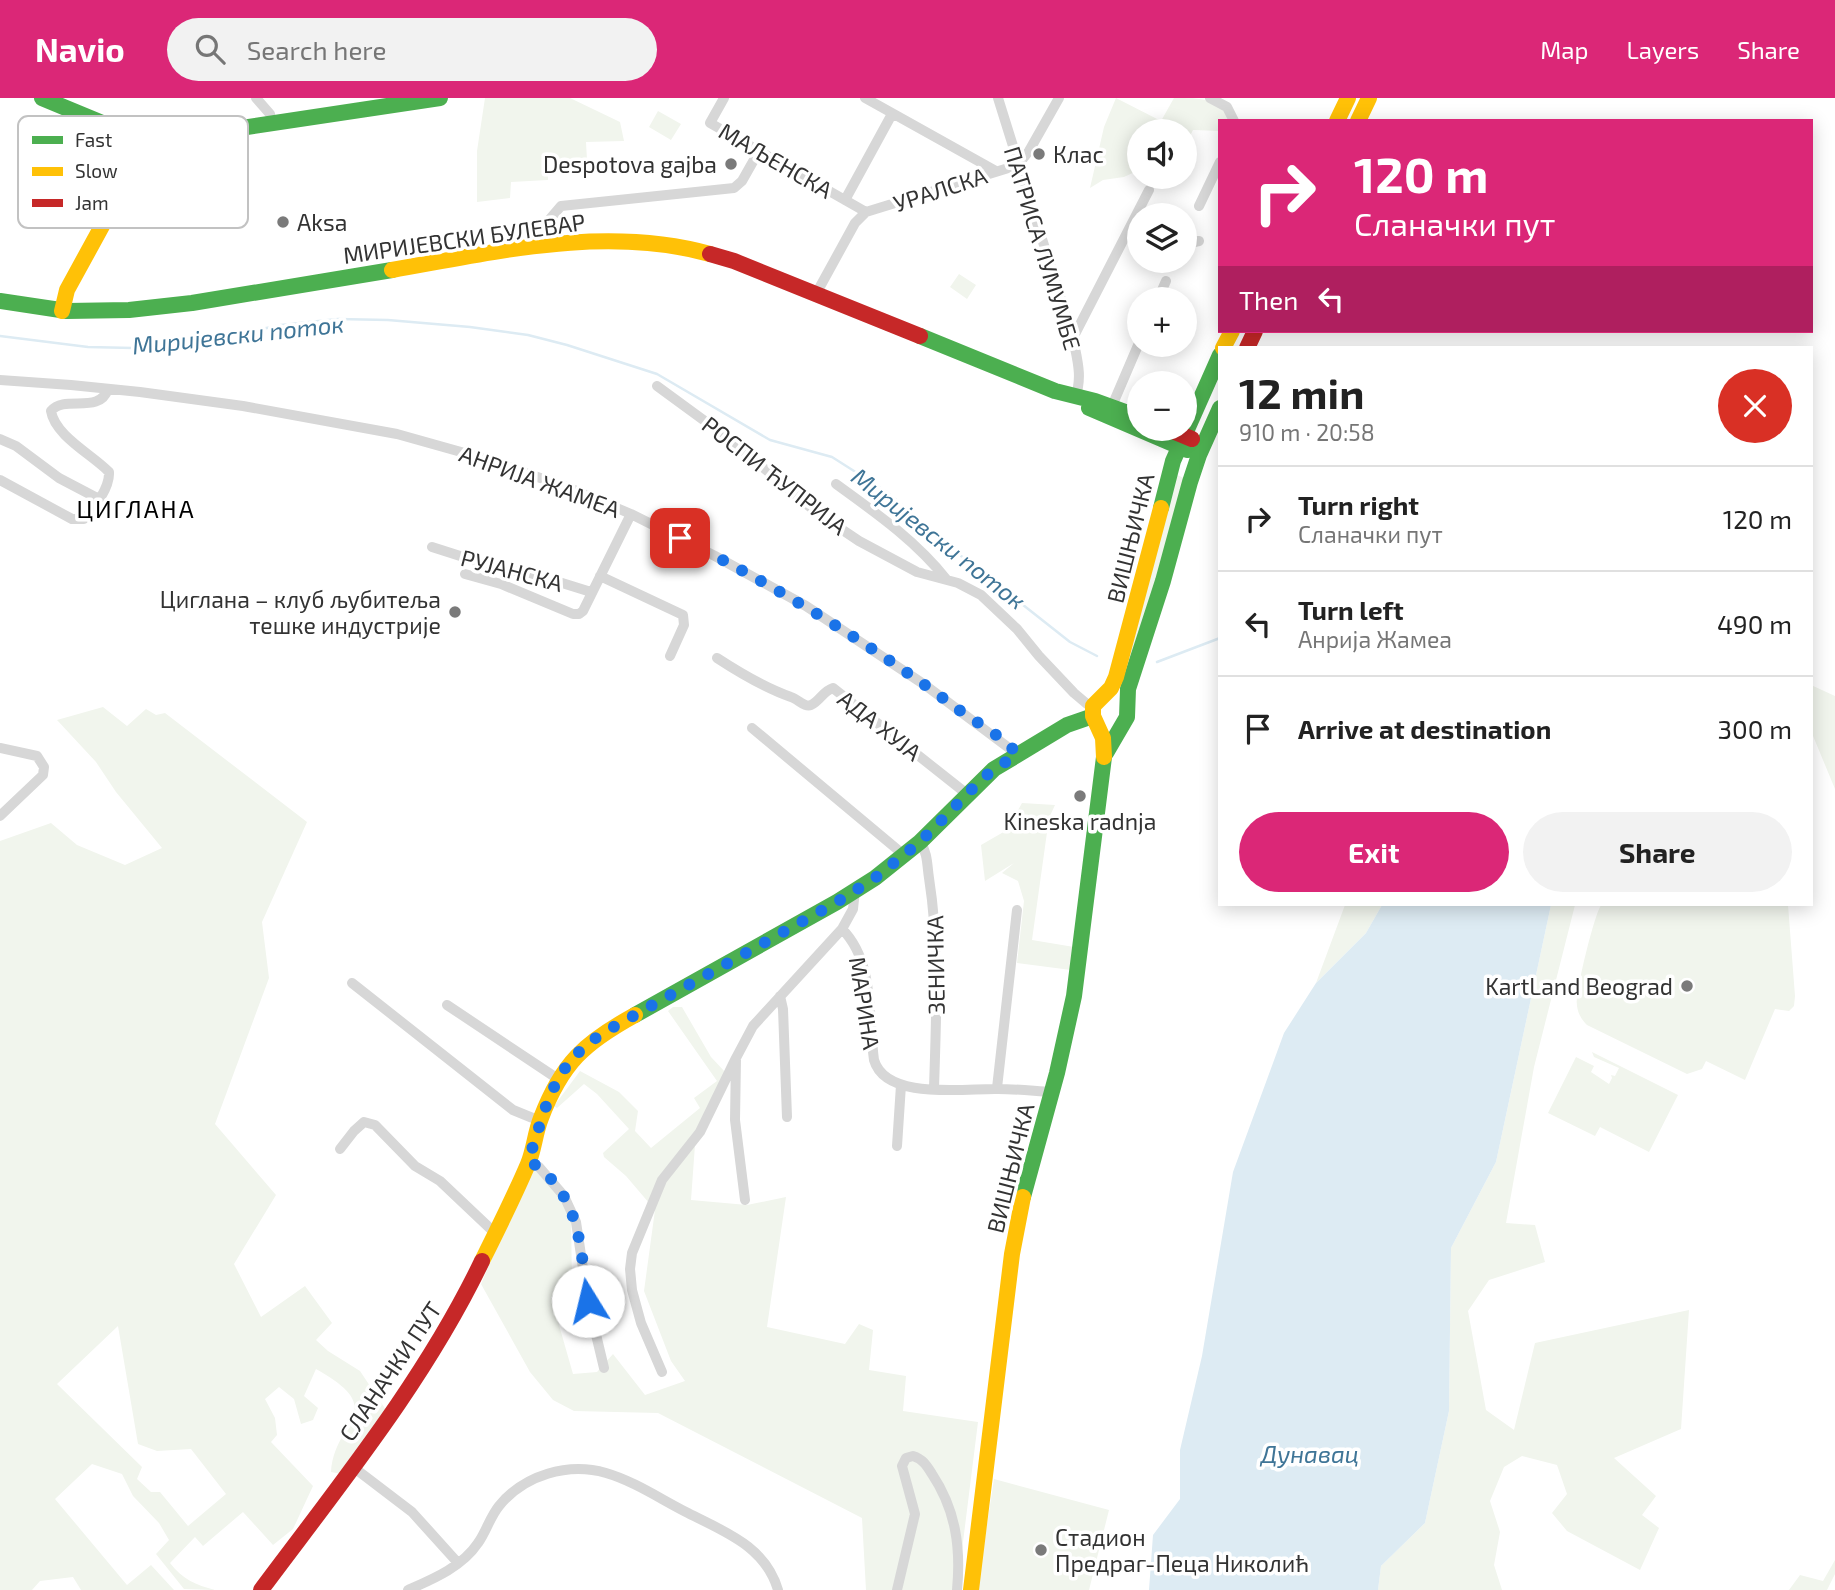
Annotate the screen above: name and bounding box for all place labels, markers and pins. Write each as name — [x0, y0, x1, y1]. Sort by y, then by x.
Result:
place label: Клас — [1053, 140, 1104, 168]
marker: Клас — [1031, 146, 1047, 162]
place label: Despotova gajba — [543, 150, 717, 178]
marker: Despotova gajba — [723, 156, 739, 172]
place label: Aksa — [297, 208, 347, 236]
marker: Aksa — [275, 214, 291, 230]
pin — [650, 508, 710, 568]
place label: Циглана – клуб љубитеља тешке индустрије — [160, 585, 441, 640]
marker: Циглана – клуб љубитеља тешке индустрије — [447, 604, 463, 620]
marker: Kineska radnja — [1072, 788, 1088, 804]
place label: Kineska radnja — [1004, 807, 1156, 835]
place label: KartLand Beograd — [1485, 972, 1673, 1000]
marker: KartLand Beograd — [1679, 978, 1695, 994]
place label: Стадион Предраг-Пеца Николић — [1055, 1523, 1309, 1577]
marker: Стадион Предраг-Пеца Николић — [1033, 1542, 1049, 1558]

